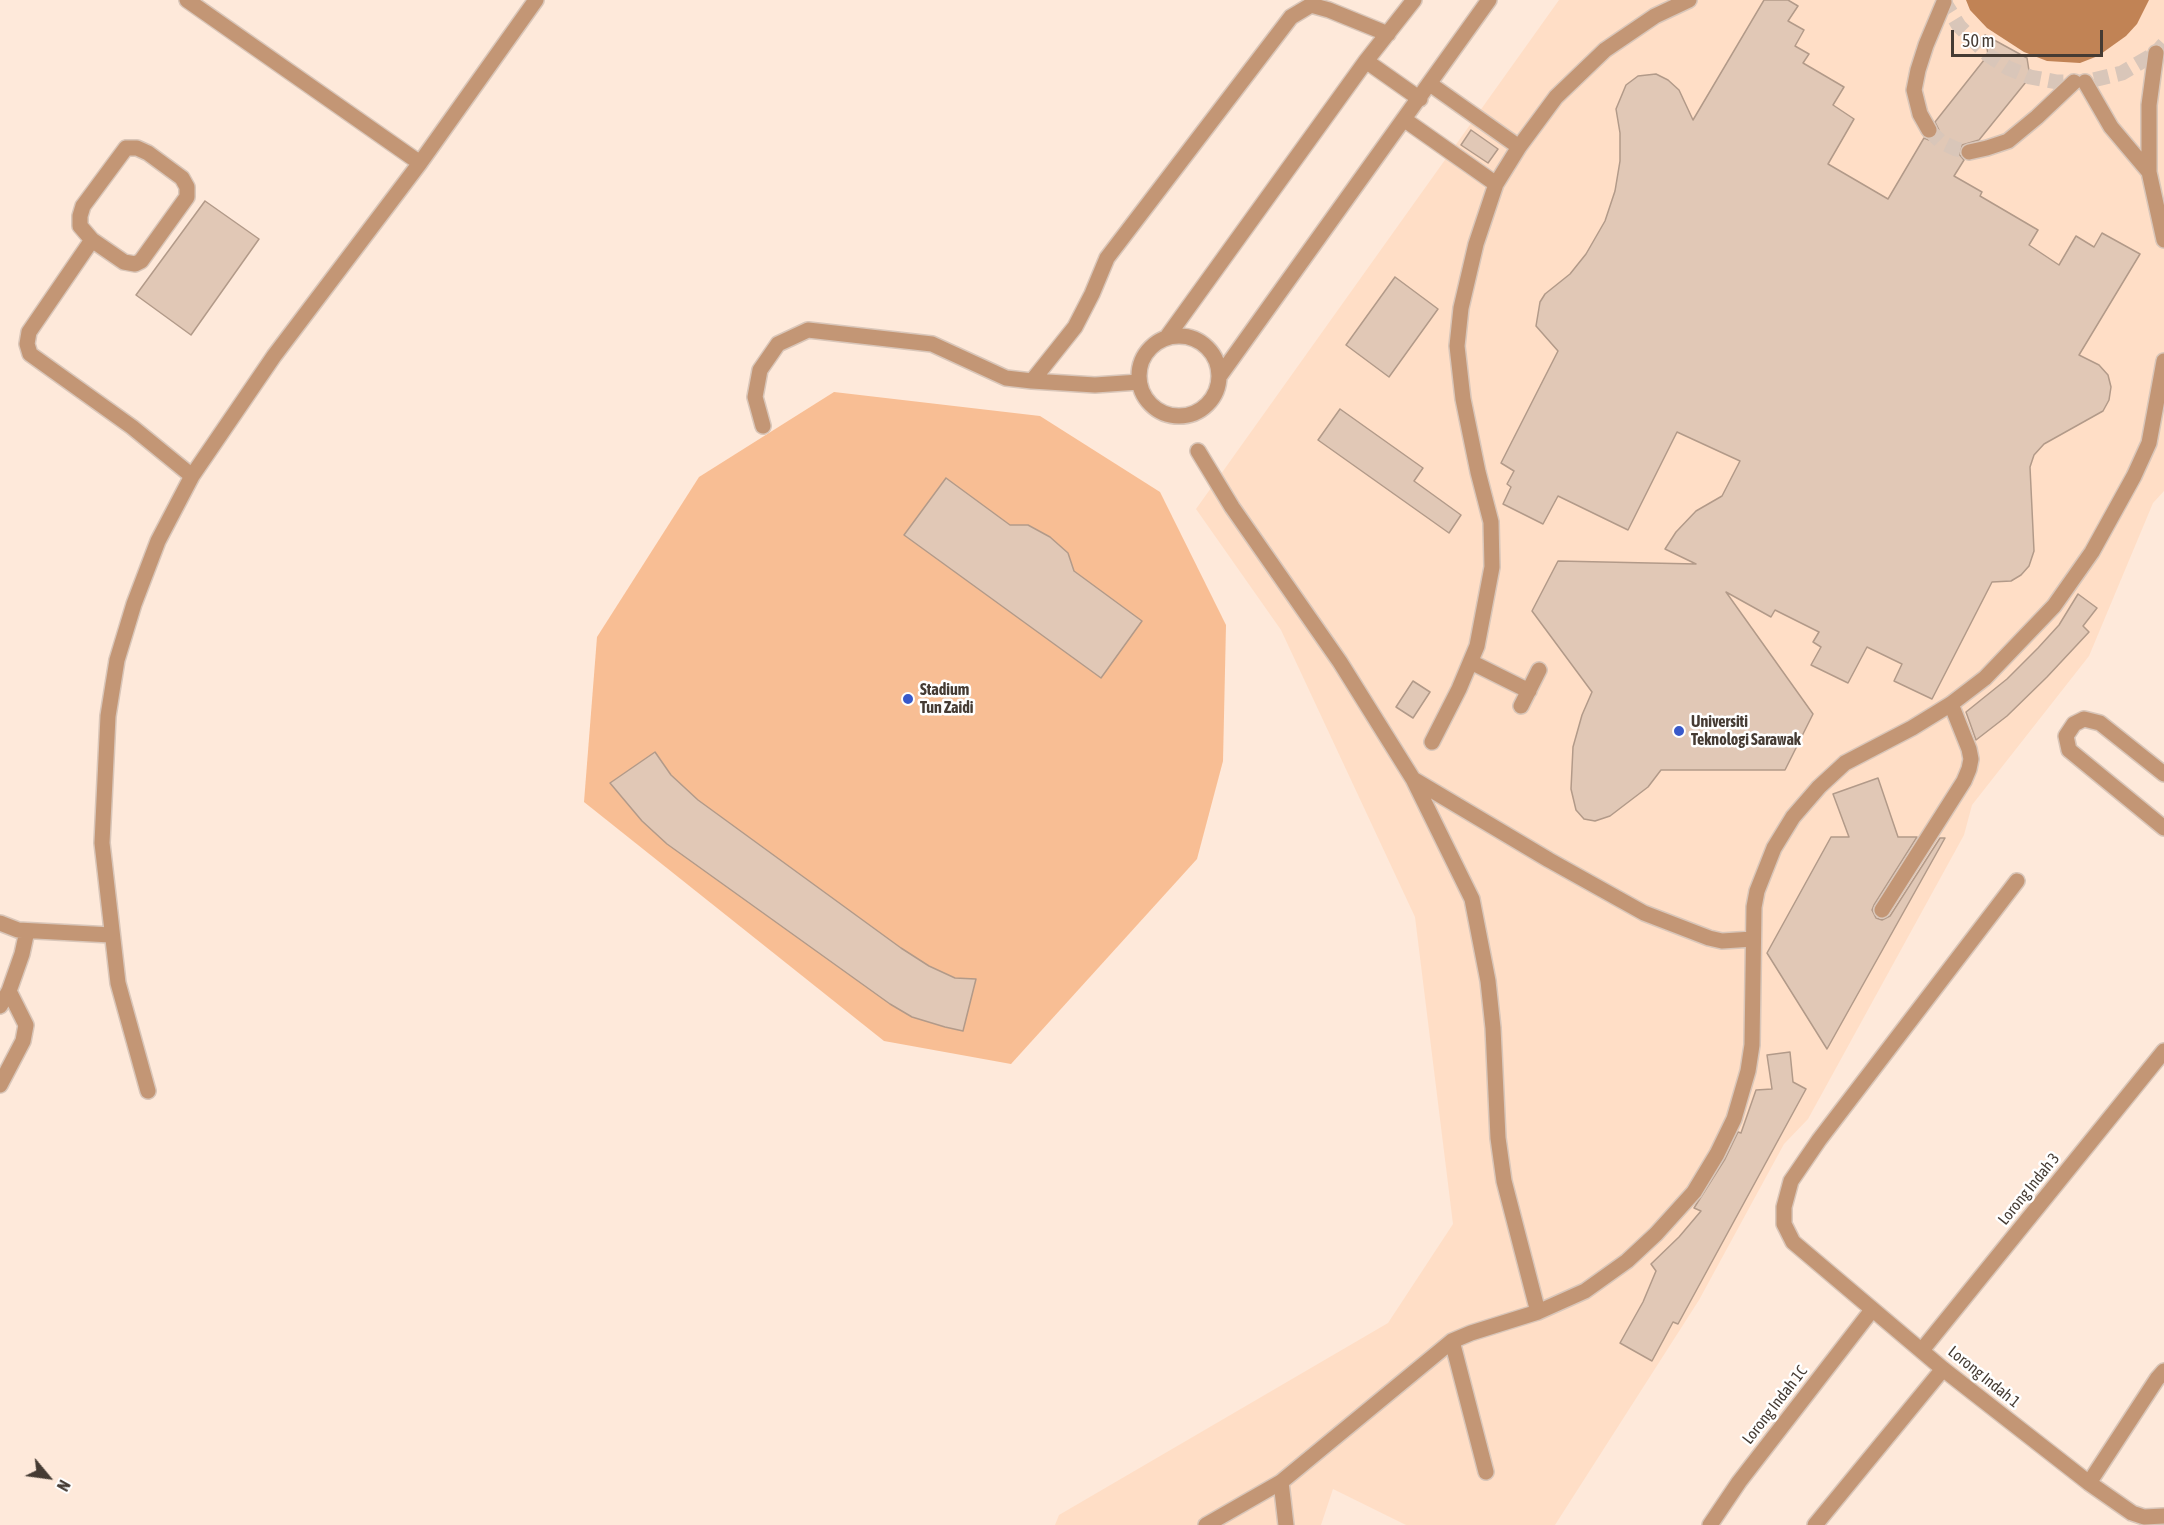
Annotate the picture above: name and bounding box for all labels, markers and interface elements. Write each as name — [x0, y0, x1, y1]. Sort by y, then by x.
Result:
scale bar — [1954, 18, 2106, 56]
text: 50 m — [1962, 30, 1994, 51]
place label: Stadium Tun Zaidi — [920, 680, 973, 718]
marker: Stadium Tun Zaidi — [901, 692, 915, 706]
place label: Universiti Teknologi Sarawak — [1691, 712, 1801, 750]
marker: Universiti Teknologi Sarawak — [1672, 724, 1686, 738]
street label: Lorong Indah 3 — [1994, 1149, 2064, 1229]
street label: Lorong Indah 1 — [1944, 1342, 2024, 1412]
street label: Lorong Indah 1C — [1738, 1362, 1812, 1448]
north arrow — [18, 1447, 78, 1507]
text: N — [54, 1477, 74, 1494]

